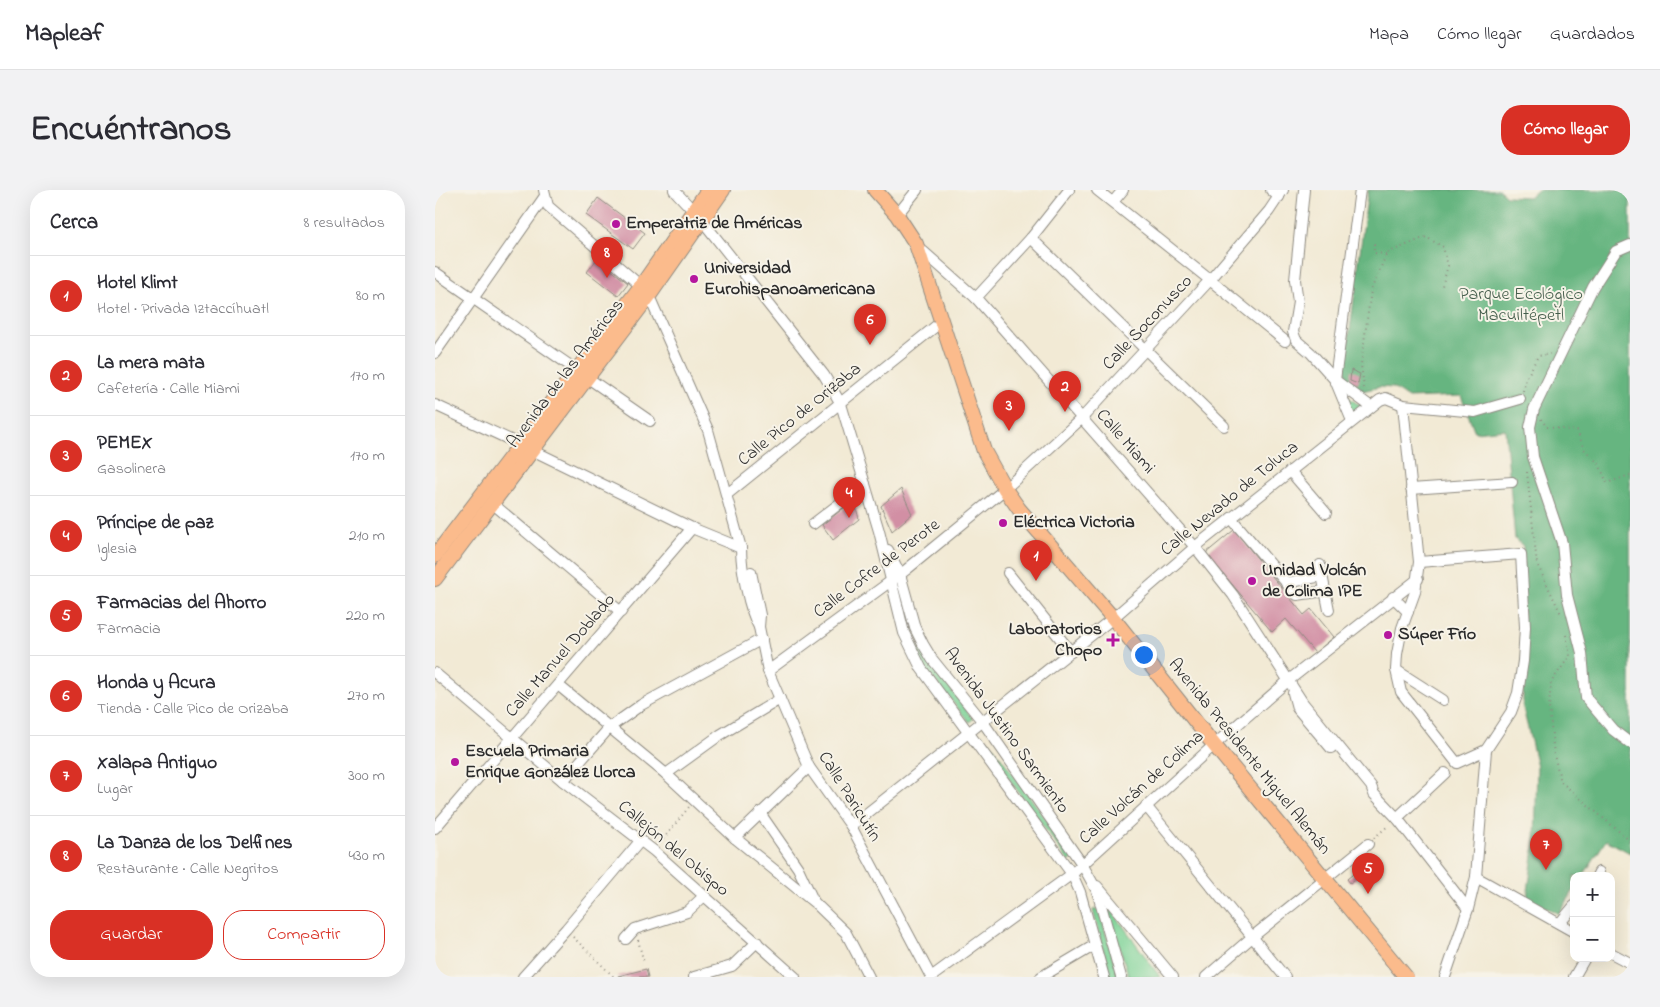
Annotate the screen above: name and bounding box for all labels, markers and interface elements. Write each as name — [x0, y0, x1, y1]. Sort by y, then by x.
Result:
text: Mapleaf — [25, 17, 104, 52]
text: Mapa — [1369, 22, 1409, 48]
text: Cómo llegar — [1437, 22, 1522, 48]
text: Guardados — [1550, 22, 1635, 48]
text: Encuéntranos — [30, 105, 232, 156]
button: Cómo llegar — [1501, 105, 1630, 155]
text: Cerca — [50, 208, 98, 238]
text: 8 resultados — [303, 211, 385, 235]
place label: Emperatriz de Américas — [626, 211, 802, 237]
marker: Emperatriz de Américas — [610, 218, 622, 230]
pin: 8 — [591, 237, 623, 278]
place label: Universidad Eurohispanoamericana — [704, 256, 875, 303]
street label: Calle Soconusco — [1097, 269, 1199, 377]
text: Hotel Klimt — [97, 270, 178, 297]
marker: Universidad Eurohispanoamericana — [688, 273, 700, 285]
park label: Parque Ecológico Macuiltépetl — [1459, 282, 1583, 329]
text: 1 — [63, 284, 69, 308]
text: 80 m — [356, 284, 385, 308]
street label: Avenida de las Américas — [501, 294, 631, 454]
text: Hotel · Privada Iztaccíhuatl — [97, 297, 269, 321]
pin: 6 — [854, 304, 886, 345]
text: La mera mata — [97, 350, 205, 377]
street label: Calle Pico de Orizaba — [733, 357, 867, 473]
text: 2 — [62, 364, 70, 388]
text: 170 m — [350, 364, 385, 388]
pin: 2 — [1049, 371, 1081, 412]
text: Cafetería · Calle Miami — [97, 377, 240, 401]
pin: 3 — [993, 390, 1025, 431]
street label: Calle Miami — [1089, 404, 1161, 480]
text: PEMEX — [97, 430, 152, 457]
street label: Calle Nevado de Toluca — [1155, 435, 1305, 563]
text: 3 — [63, 444, 69, 468]
text: 170 m — [350, 444, 385, 468]
text: Gasolinera — [97, 457, 166, 481]
pin: 4 — [833, 477, 865, 518]
text: Príncipe de paz — [97, 510, 214, 537]
place label: Eléctrica Victoria — [1013, 510, 1135, 536]
street label: Calle Cofre de Perote — [808, 512, 946, 625]
marker: Eléctrica Victoria — [997, 517, 1009, 529]
text: 4 — [63, 524, 69, 548]
text: 210 m — [349, 524, 385, 548]
text: Iglesia — [97, 537, 137, 561]
pin: 1 — [1020, 540, 1052, 581]
place label: Unidad Volcán de Colima IPE — [1262, 558, 1366, 605]
marker: Unidad Volcán de Colima IPE — [1246, 575, 1258, 587]
street label: Calle Manuel Doblado — [500, 588, 622, 724]
text: Farmacias del Ahorro — [97, 590, 266, 617]
text: 5 — [61, 604, 71, 628]
text: 220 m — [346, 604, 385, 628]
text: Farmacia — [97, 617, 161, 641]
place label: Laboratorios Chopo — [1009, 617, 1102, 664]
place label: Súper Frío — [1398, 622, 1476, 648]
marker: Súper Frío — [1382, 629, 1394, 641]
marker: Laboratorios Chopo — [1106, 633, 1120, 647]
your location — [1131, 642, 1157, 668]
street label: Avenida Justino Sarmiento — [937, 643, 1075, 819]
street label: Avenida Presidente Miguel Alemán — [1161, 653, 1337, 862]
text: Honda y Acura — [97, 670, 215, 697]
text: 6 — [62, 684, 70, 708]
text: 270 m — [347, 684, 385, 708]
text: Tienda · Calle Pico de Orizaba — [97, 697, 289, 721]
street label: Calle Volcán de Colima — [1074, 725, 1210, 851]
place label: Escuela Primaria Enrique González Llorca — [465, 739, 636, 786]
street label: Calle Paricutín — [811, 747, 887, 847]
text: Xalapa Antiguo — [97, 750, 217, 777]
marker: Escuela Primaria Enrique González Llorca — [449, 756, 461, 768]
text: 7 — [63, 764, 69, 788]
text: 300 m — [348, 764, 385, 788]
text: Lugar — [97, 777, 133, 801]
street label: Callejón del Obispo — [612, 794, 734, 904]
pin: 7 — [1530, 829, 1562, 870]
text: La Danza de los Delfines — [97, 830, 292, 857]
text: 8 — [63, 844, 69, 868]
text: 430 m — [348, 844, 385, 868]
pin: 5 — [1352, 853, 1384, 894]
text: Restaurante · Calle Negritos — [97, 857, 279, 881]
map controls — [1570, 872, 1615, 962]
button: + — [1570, 872, 1615, 917]
button: Guardar — [50, 910, 213, 960]
button: Compartir — [223, 910, 385, 960]
button: − — [1570, 917, 1615, 962]

